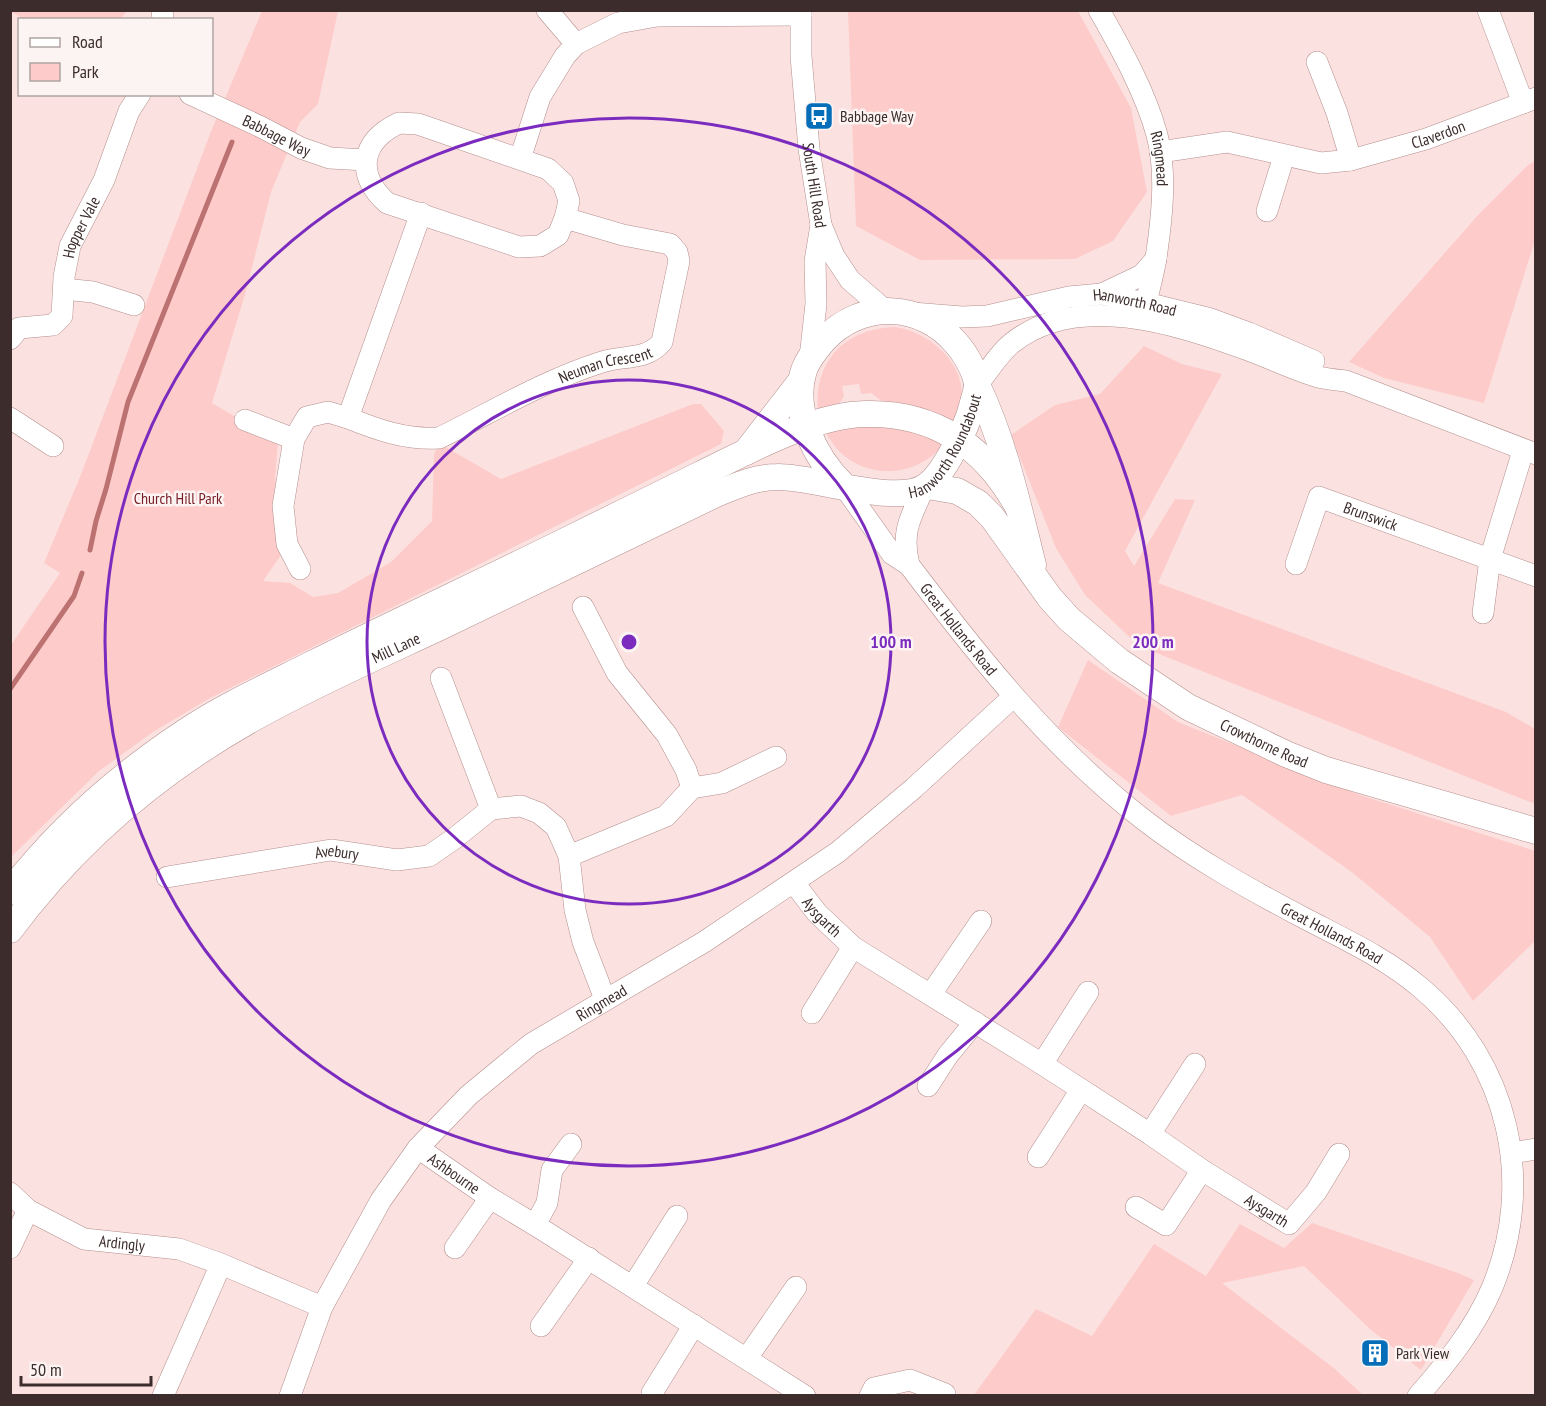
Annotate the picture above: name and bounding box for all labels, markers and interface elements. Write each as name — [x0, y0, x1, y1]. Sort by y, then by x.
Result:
legend — [18, 18, 213, 96]
text: Road — [72, 30, 103, 53]
text: Park — [72, 60, 99, 83]
bus stop icon: Babbage Way — [803, 100, 835, 132]
place label: Babbage Way — [840, 106, 914, 126]
street label: Babbage Way — [239, 110, 313, 160]
street label: Claverdon — [1409, 115, 1468, 153]
street label: Ringmead — [1146, 129, 1173, 186]
street label: South Hill Road — [798, 142, 831, 229]
street label: Hopper Vale — [58, 193, 104, 260]
street label: Hanworth Road — [1092, 284, 1179, 320]
street label: Neuman Crescent — [555, 342, 656, 387]
street label: Hanworth Roundabout — [907, 391, 985, 502]
park label: Church Hill Park — [134, 488, 223, 508]
street label: Brunswick — [1341, 497, 1401, 535]
street label: Great Hollands Road — [916, 579, 1002, 679]
street label: Mill Lane — [368, 628, 423, 667]
text: 100 m — [870, 630, 912, 653]
text: 200 m — [1132, 630, 1174, 653]
centre of rings — [619, 632, 639, 652]
street label: Crowthorne Road — [1217, 714, 1311, 772]
street label: Avebury — [313, 840, 360, 864]
street label: Aysgarth — [798, 893, 846, 941]
street label: Great Hollands Road — [1277, 898, 1386, 968]
street label: Ringmead — [572, 980, 630, 1025]
street label: Ashbourne — [424, 1148, 484, 1198]
street label: Aysgarth — [1241, 1189, 1293, 1231]
street label: Ardingly — [98, 1231, 146, 1255]
building icon: Park View — [1359, 1337, 1391, 1369]
place label: Park View — [1396, 1343, 1450, 1363]
scale bar — [21, 1349, 152, 1387]
text: 50 m — [30, 1358, 62, 1381]

